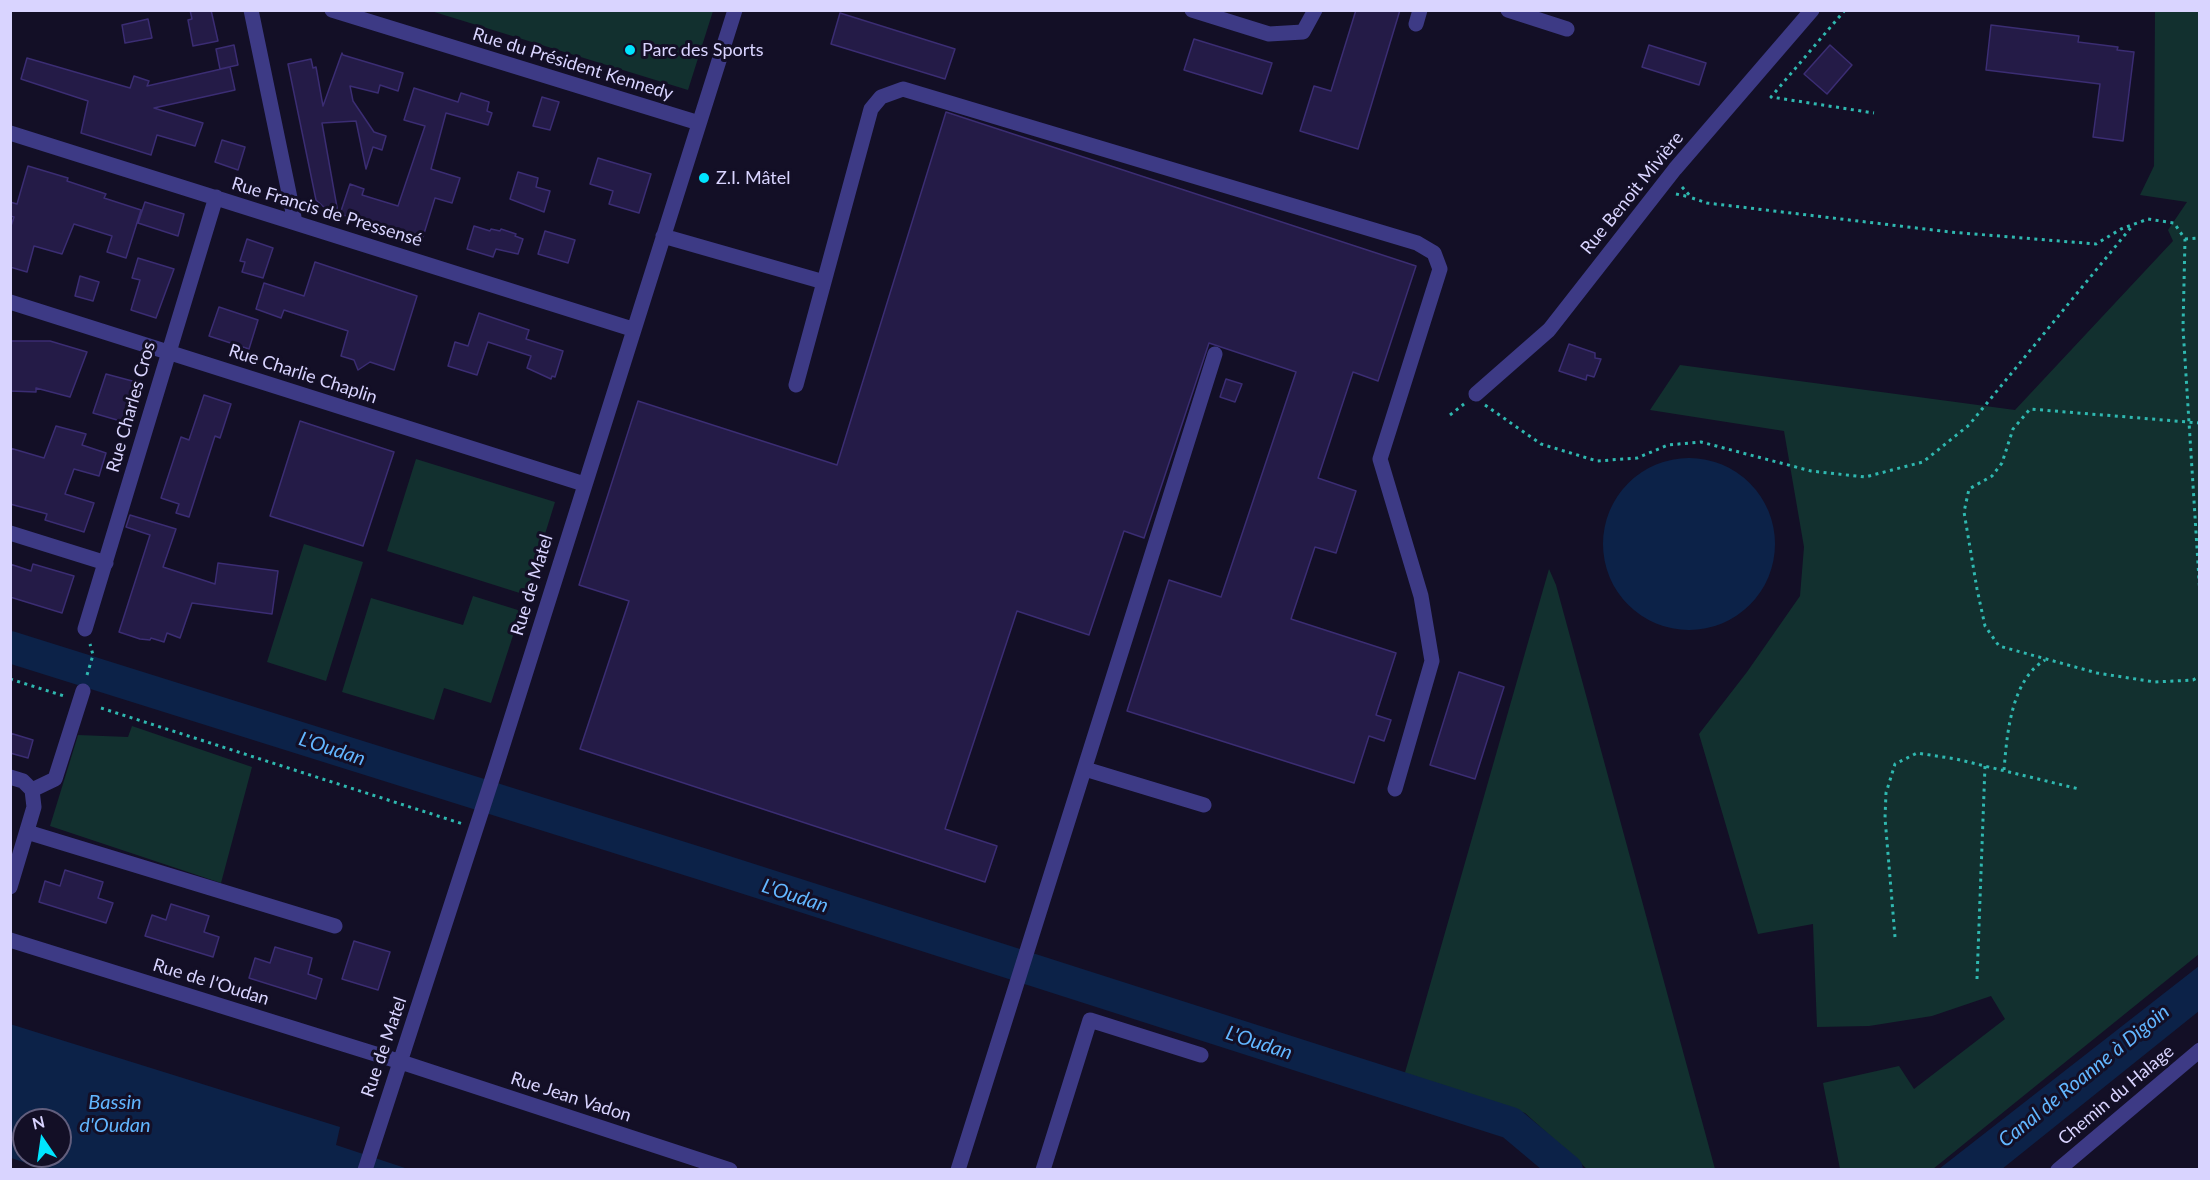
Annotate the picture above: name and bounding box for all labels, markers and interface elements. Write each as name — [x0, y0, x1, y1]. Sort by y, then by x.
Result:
street label: Rue du Président Kennedy — [470, 23, 676, 105]
place label: Parc des Sports — [642, 39, 763, 61]
marker: Parc des Sports — [623, 43, 637, 57]
street label: Rue Benoit Mivière — [1576, 127, 1688, 259]
place label: Z.I. Mâtel — [716, 167, 790, 189]
marker: Z.I. Mâtel — [697, 171, 711, 185]
street label: Rue Francis de Pressensé — [229, 173, 425, 251]
street label: Rue Charles Cros — [102, 339, 160, 475]
street label: Rue Charlie Chaplin — [226, 340, 380, 408]
street label: Rue de Matel — [506, 532, 558, 638]
water label: L'Oudan — [296, 727, 368, 771]
water label: L'Oudan — [759, 874, 831, 918]
street label: Rue de l'Oudan — [150, 954, 272, 1010]
street label: Rue de Matel — [357, 994, 411, 1100]
water label: Canal de Roanne à Digoin — [1994, 1000, 2174, 1152]
water label: L'Oudan — [1223, 1021, 1295, 1065]
street label: Chemin du Halage — [2054, 1040, 2178, 1150]
street label: Rue Jean Vadon — [508, 1067, 634, 1127]
water label: Bassin d'Oudan — [79, 1091, 151, 1138]
north arrow — [12, 1108, 72, 1168]
text: N — [30, 1111, 46, 1133]

